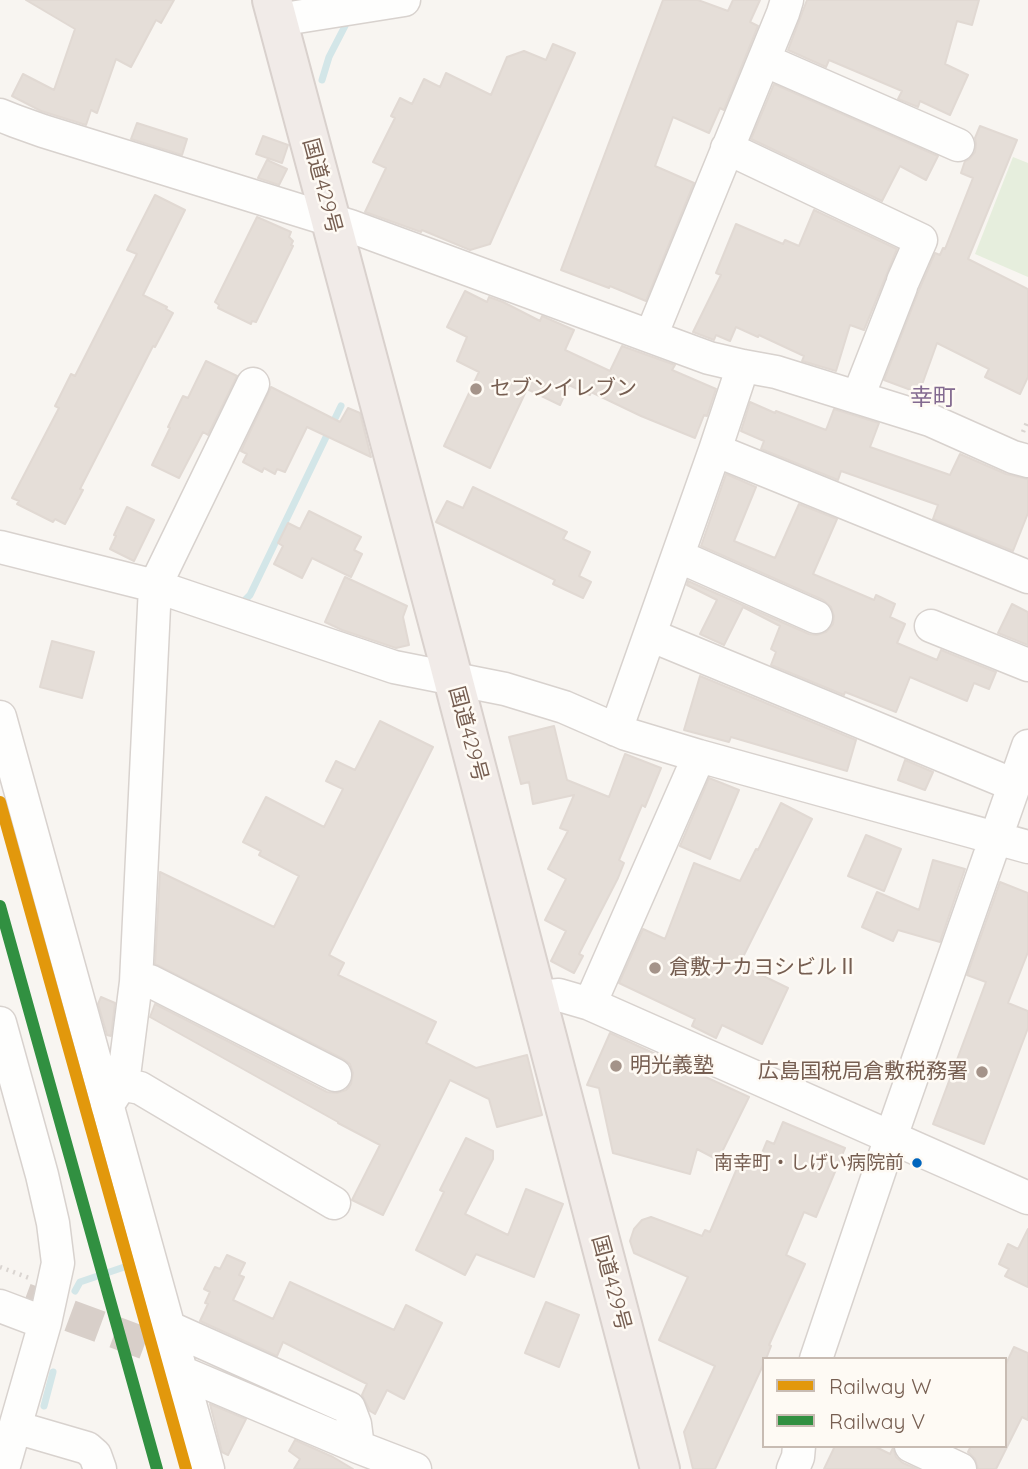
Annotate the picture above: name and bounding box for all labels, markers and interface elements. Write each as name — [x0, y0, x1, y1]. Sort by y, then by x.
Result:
street label: 国道429号 — [297, 136, 347, 236]
place label: セブンイレブン — [490, 376, 637, 402]
marker: セブンイレブン — [468, 381, 484, 397]
district label: 幸町 — [910, 384, 956, 412]
street label: 国道429号 — [443, 684, 493, 784]
place label: 倉敷ナカヨシビルⅡ — [669, 955, 858, 981]
marker: 倉敷ナカヨシビルⅡ — [647, 960, 663, 976]
place label: 明光義塾 — [630, 1053, 714, 1079]
marker: 明光義塾 — [608, 1058, 624, 1074]
place label: 広島国税局倉敷税務署 — [758, 1059, 968, 1085]
marker: 広島国税局倉敷税務署 — [974, 1064, 990, 1080]
place label: 南幸町・しげい病院前 — [714, 1152, 904, 1174]
marker: 南幸町・しげい病院前 — [910, 1156, 924, 1170]
street label: 国道429号 — [586, 1233, 636, 1333]
legend — [762, 1357, 1007, 1448]
text: Railway W — [829, 1373, 931, 1399]
text: Railway V — [829, 1408, 925, 1434]

